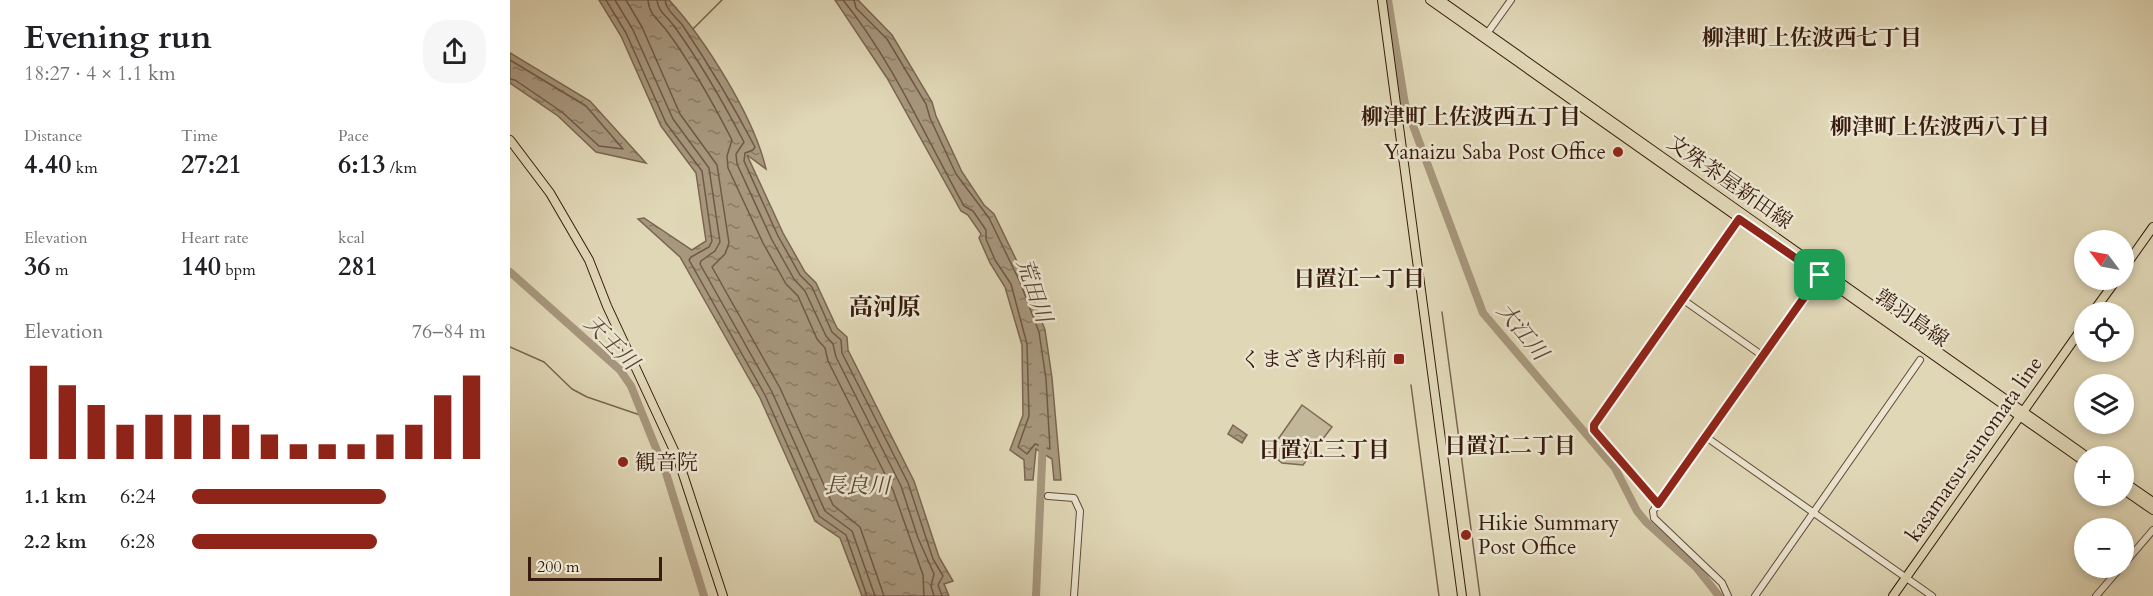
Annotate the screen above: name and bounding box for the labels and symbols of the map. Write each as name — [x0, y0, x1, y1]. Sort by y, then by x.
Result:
district label: 柳津町上佐波西七丁目 — [1702, 23, 1922, 53]
district label: 柳津町上佐波西五丁目 — [1361, 102, 1581, 132]
district label: 柳津町上佐波西八丁目 — [1830, 112, 2050, 142]
street label: 文殊茶屋新田線 — [1661, 128, 1798, 236]
place label: Yanaizu Saba Post Office — [1384, 138, 1606, 167]
marker: Yanaizu Saba Post Office — [1611, 145, 1625, 159]
north arrow — [2074, 230, 2134, 290]
pin — [1794, 249, 1845, 300]
water label: 荒田川 — [1009, 254, 1060, 328]
district label: 日置江一丁目 — [1293, 264, 1425, 294]
street label: 鶉羽島線 — [1869, 282, 1954, 354]
district label: 高河原 — [849, 291, 921, 324]
water label: 大江川 — [1490, 297, 1556, 368]
water label: 天王川 — [577, 309, 647, 378]
place label: くまざき内科前 — [1240, 345, 1387, 374]
street label: kasamatsu-sunomata line — [1899, 351, 2050, 548]
marker: くまざき内科前 — [1392, 352, 1406, 366]
district label: 日置江二丁目 — [1444, 431, 1576, 461]
district label: 日置江三丁目 — [1258, 435, 1390, 465]
place label: 観音院 — [635, 448, 698, 477]
marker: 観音院 — [616, 455, 630, 469]
water label: 長良川 — [824, 471, 892, 501]
place label: Hikie Summary Post Office — [1478, 509, 1619, 562]
marker: Hikie Summary Post Office — [1459, 528, 1473, 542]
scale bar — [528, 554, 662, 582]

